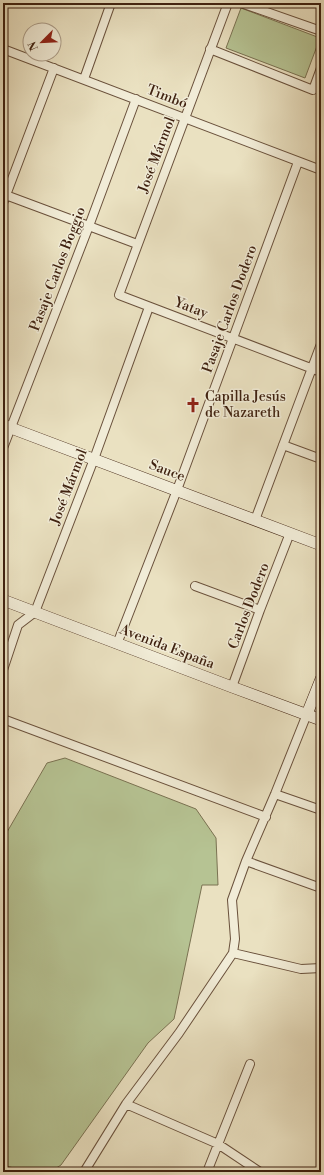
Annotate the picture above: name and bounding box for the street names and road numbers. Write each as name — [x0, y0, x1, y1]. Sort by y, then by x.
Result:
street label: Timbó — [144, 81, 190, 113]
street label: José Mármol — [134, 114, 180, 197]
street label: Pasaje Carlos Boggio — [26, 204, 90, 334]
street label: Pasaje Carlos Dodero — [199, 243, 262, 375]
street label: Yatay — [171, 293, 211, 323]
street label: José Mármol — [46, 446, 92, 529]
street label: Sauce — [146, 456, 188, 486]
street label: Carlos Dodero — [224, 560, 274, 652]
street label: Avenida España — [116, 620, 218, 674]

